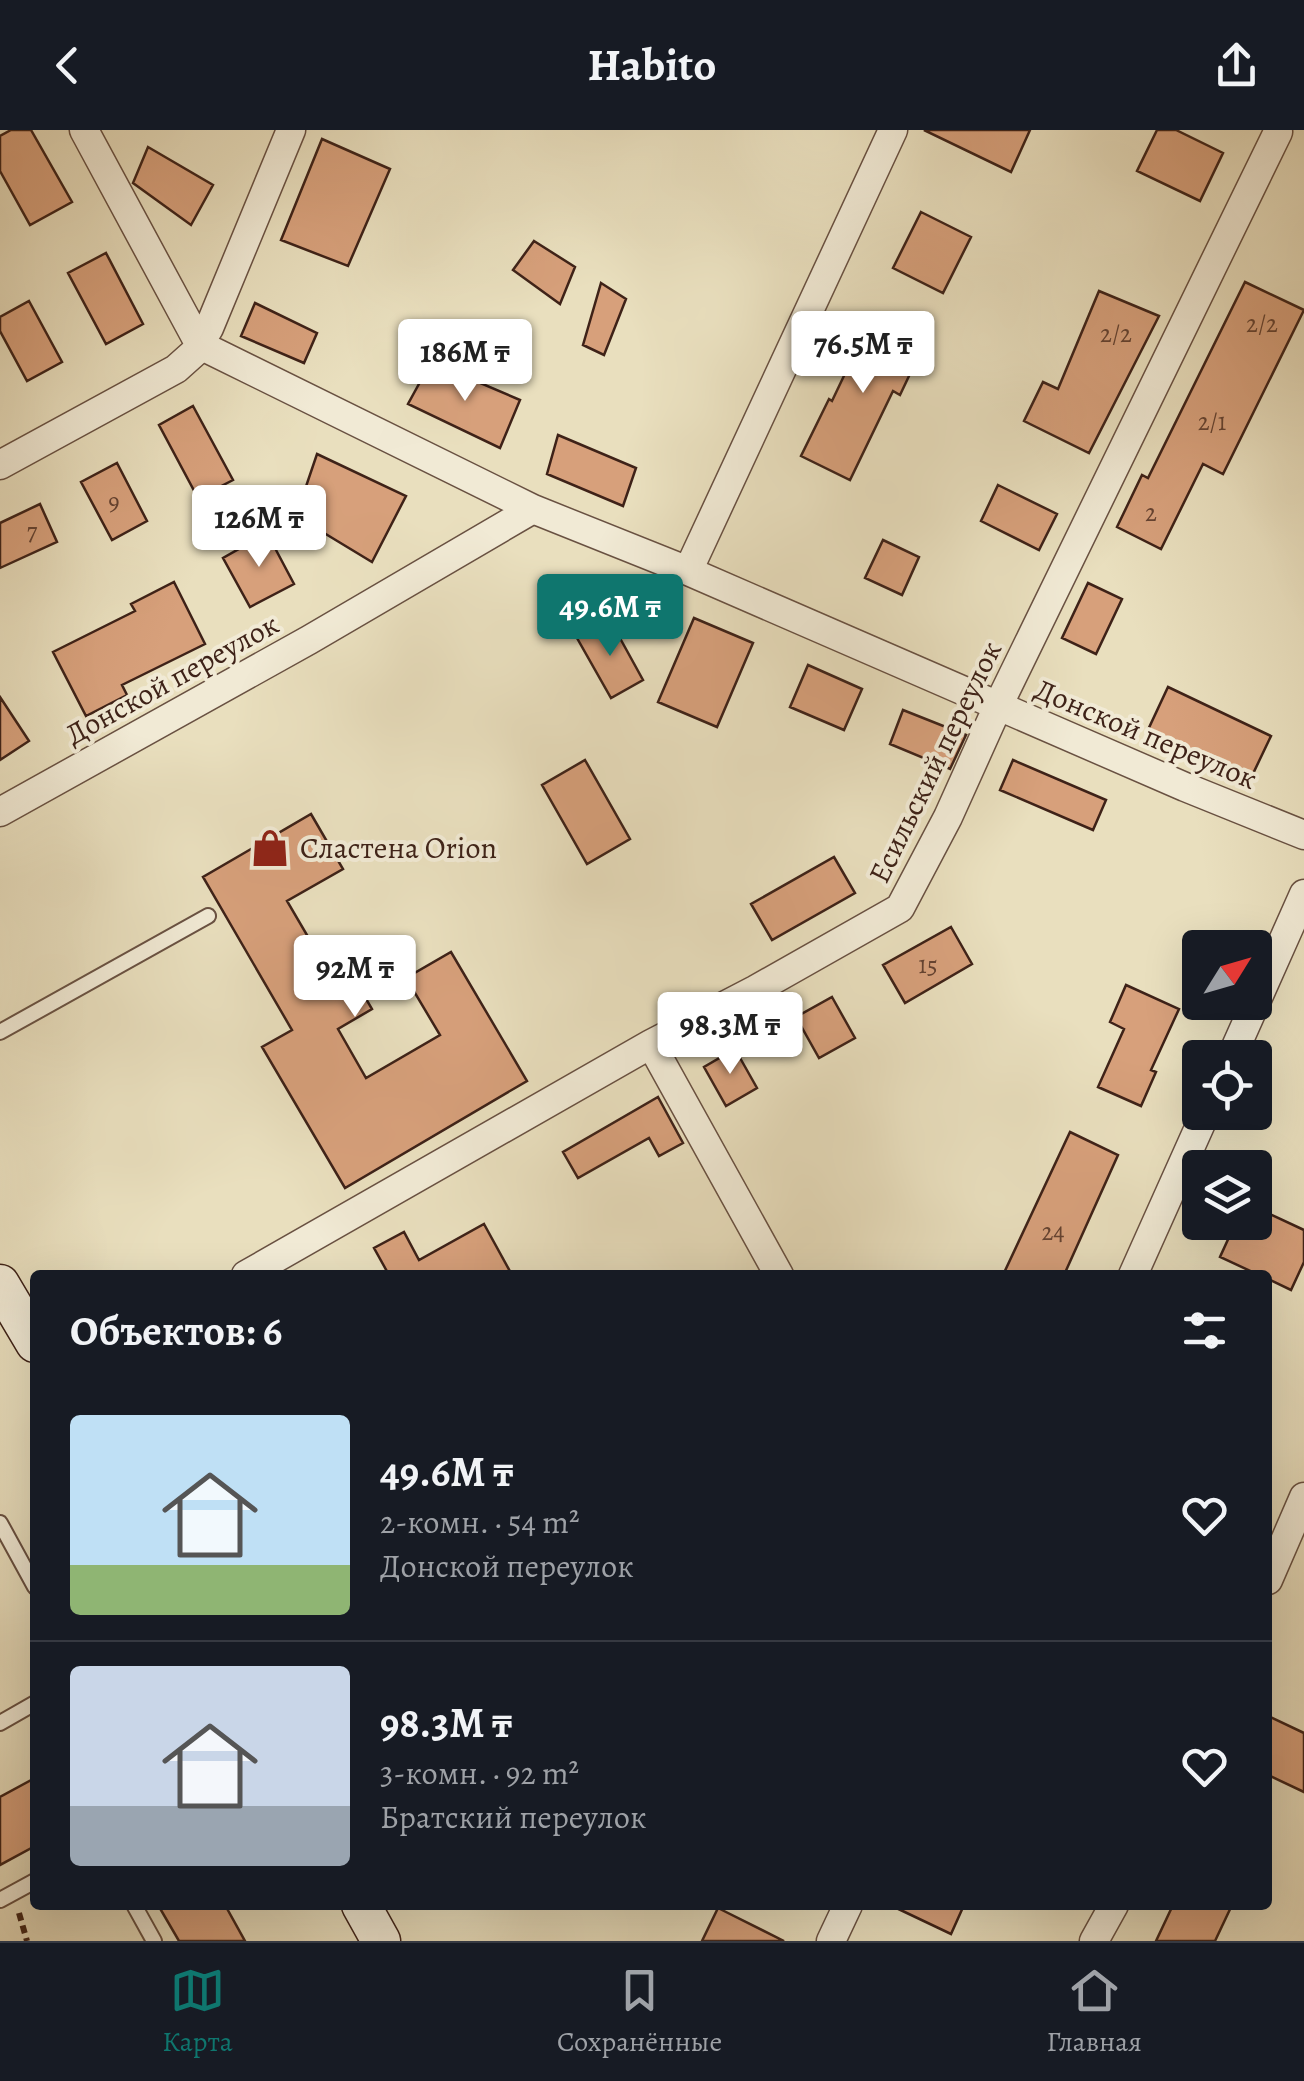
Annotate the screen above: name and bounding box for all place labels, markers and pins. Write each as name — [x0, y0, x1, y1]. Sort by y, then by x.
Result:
pin: 76.5M ₸ — [771, 311, 955, 396]
pin: 186M ₸ — [384, 319, 546, 404]
pin: 126M ₸ — [178, 485, 340, 570]
pin: 49.6M ₸ — [518, 574, 702, 659]
shop icon: Сластена Orion — [249, 827, 291, 869]
place label: Сластена Orion — [300, 828, 497, 868]
pin: 92M ₸ — [285, 935, 425, 1020]
pin: 98.3M ₸ — [638, 992, 822, 1077]

